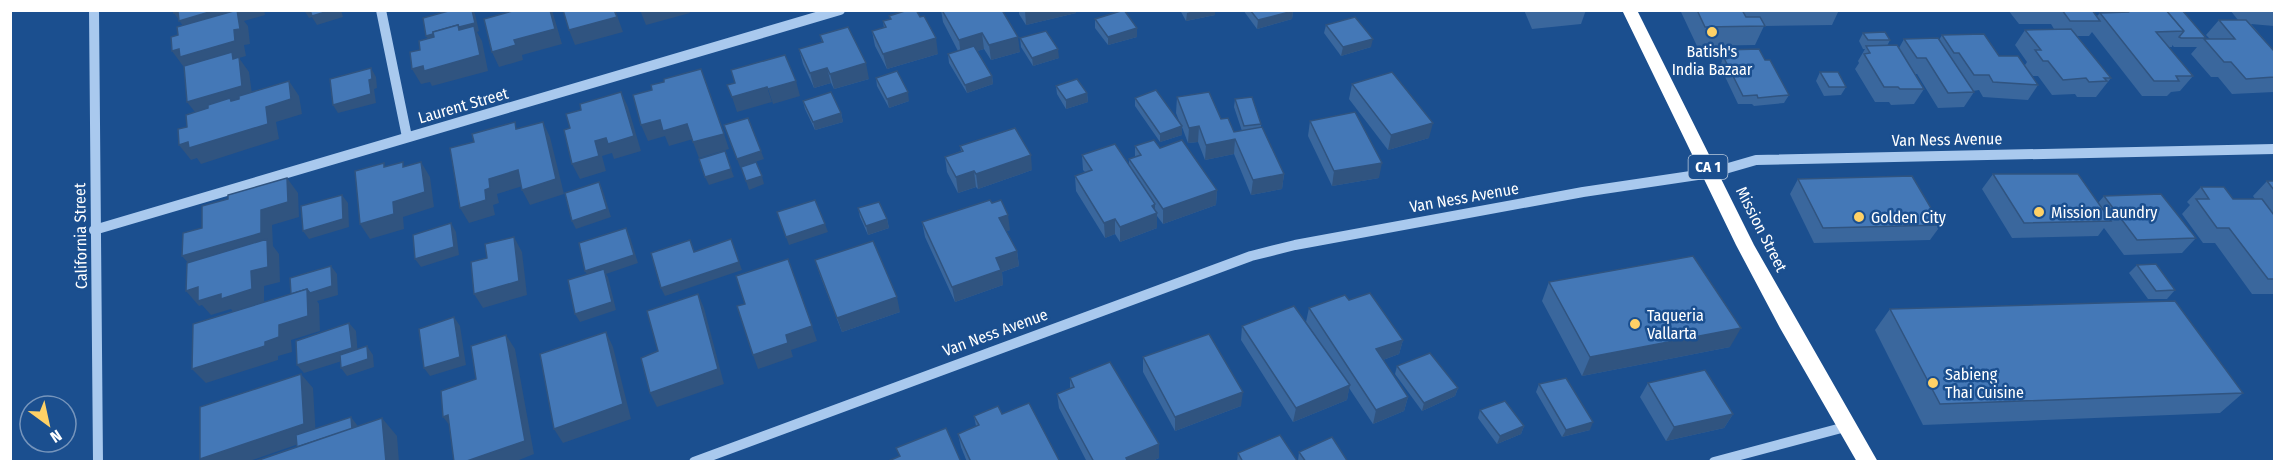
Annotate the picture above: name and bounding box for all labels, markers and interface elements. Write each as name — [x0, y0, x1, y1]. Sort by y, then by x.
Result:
marker: Batish's India Bazaar — [1705, 25, 1719, 39]
place label: Batish's India Bazaar — [1672, 42, 1753, 79]
street label: Laurent Street — [416, 83, 511, 127]
street label: Van Ness Avenue — [1892, 129, 2003, 150]
road number: CA 1 — [1688, 155, 1728, 179]
street label: Van Ness Avenue — [1408, 179, 1520, 216]
street label: California Street — [70, 182, 91, 289]
street label: Mission Street — [1732, 184, 1791, 276]
place label: Mission Laundry — [2051, 203, 2158, 222]
marker: Mission Laundry — [2032, 205, 2046, 219]
place label: Golden City — [1871, 208, 1947, 227]
marker: Golden City — [1852, 210, 1866, 224]
street label: Van Ness Avenue — [940, 305, 1050, 360]
place label: Taqueria Vallarta — [1647, 306, 1704, 343]
marker: Taqueria Vallarta — [1628, 317, 1642, 331]
place label: Sabieng Thai Cuisine — [1945, 365, 2024, 402]
marker: Sabieng Thai Cuisine — [1926, 376, 1940, 390]
north arrow — [18, 394, 78, 454]
text: N — [47, 426, 65, 447]

